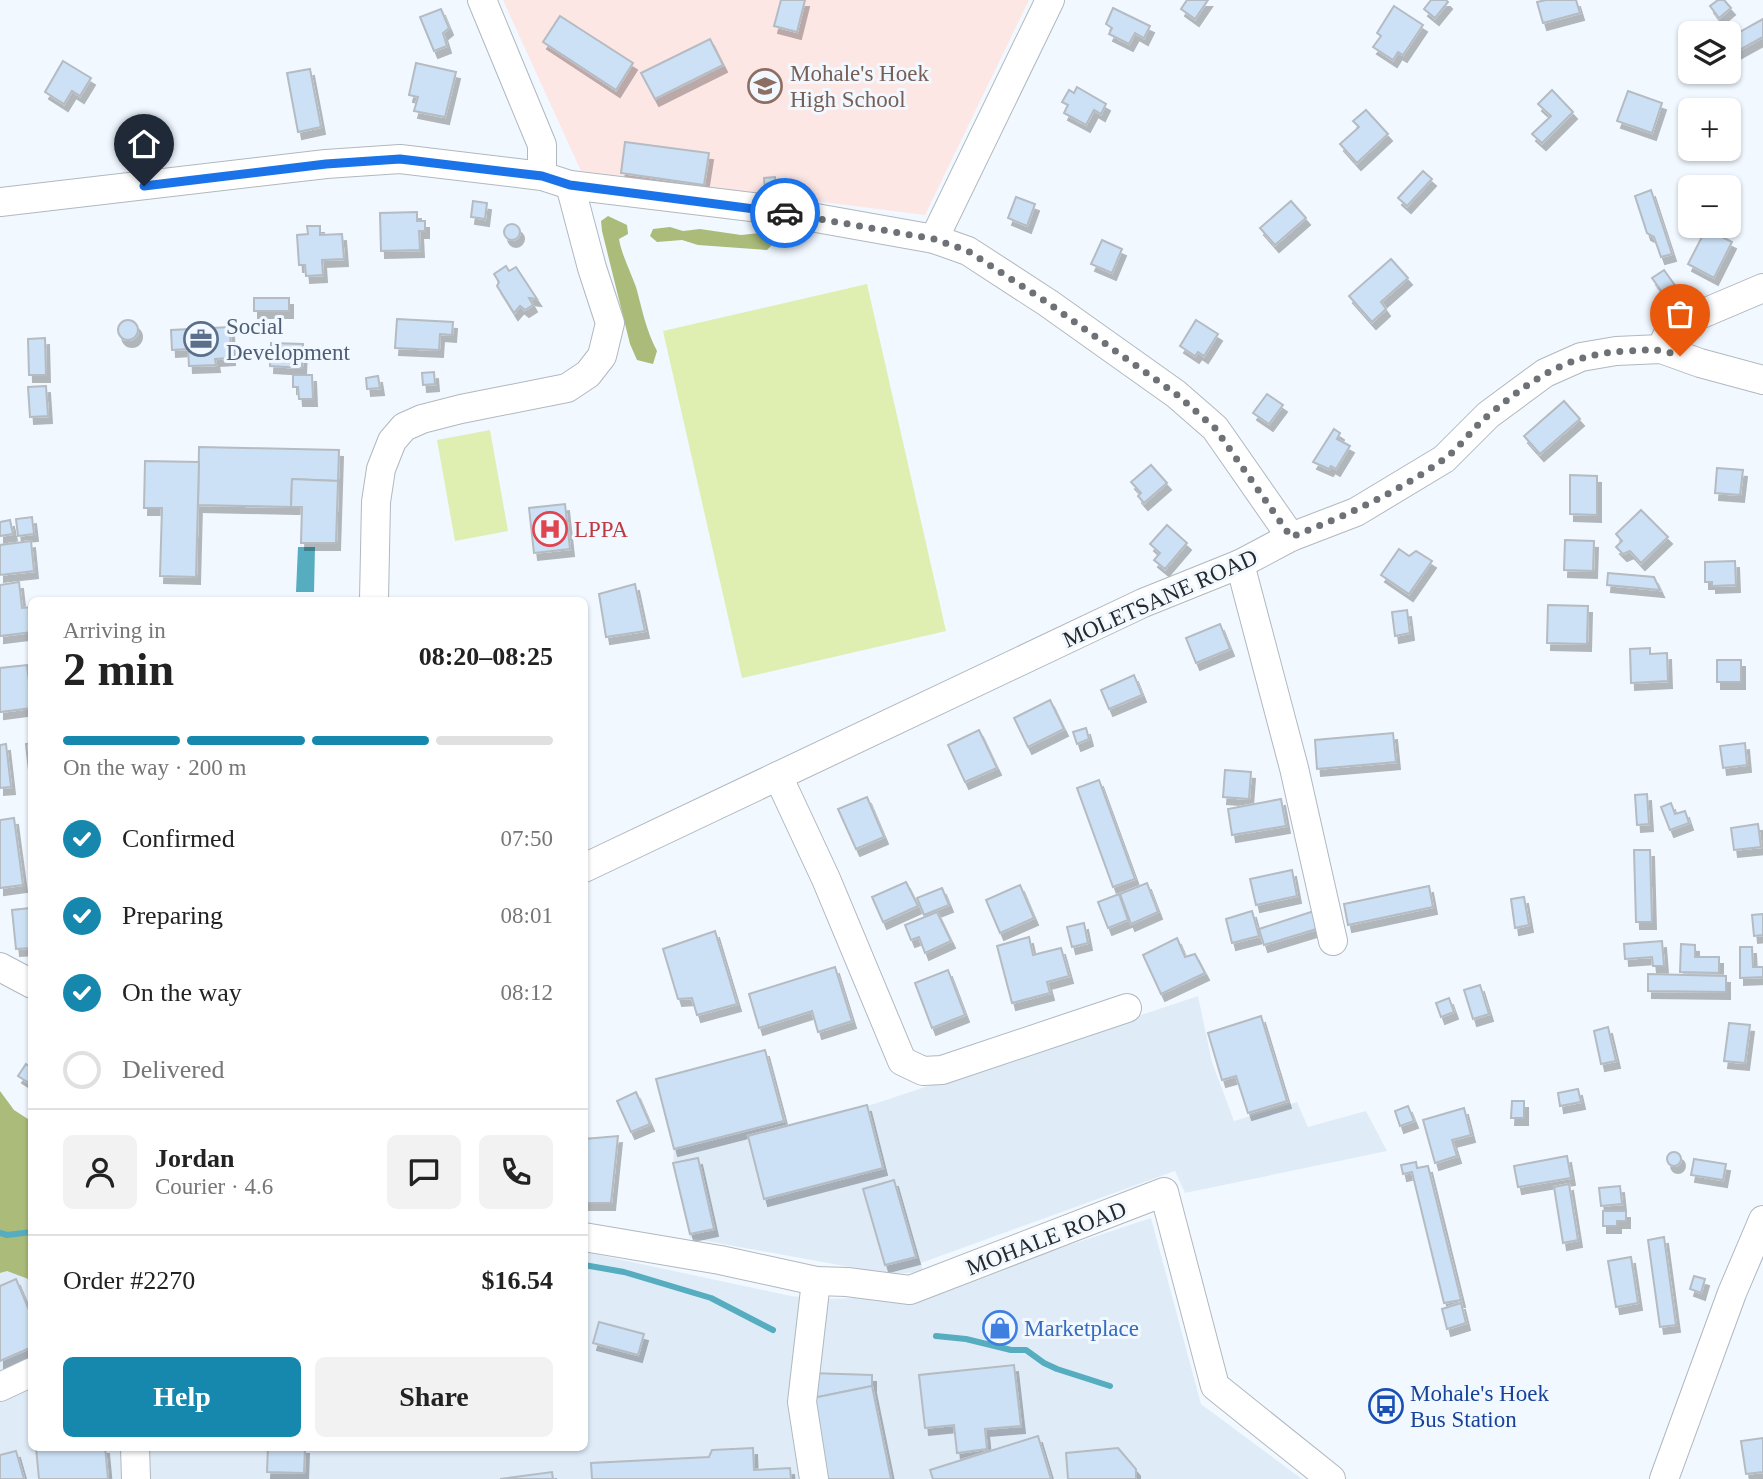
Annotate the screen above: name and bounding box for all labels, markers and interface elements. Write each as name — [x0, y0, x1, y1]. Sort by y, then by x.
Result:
map controls — [1678, 21, 1741, 238]
button: layers — [1678, 21, 1741, 84]
place label: Mohale's Hoek High School — [790, 61, 929, 112]
school or university icon: Mohale's Hoek High School — [746, 67, 784, 105]
button: + — [1678, 98, 1741, 161]
pin — [114, 114, 174, 186]
icon: home — [125, 125, 163, 163]
button: − — [1678, 175, 1741, 238]
courier — [750, 178, 820, 248]
icon: car — [766, 194, 804, 232]
pin — [1650, 284, 1710, 356]
icon: bag — [1661, 295, 1699, 333]
place label: Social Development — [226, 314, 351, 365]
office icon: Social Development — [182, 320, 220, 358]
hospital icon: LPPA — [531, 510, 569, 548]
place label: LPPA — [574, 517, 629, 542]
street label: MOLETSANE ROAD — [1059, 544, 1261, 653]
text: Arriving in — [63, 618, 166, 643]
text: 08:20–08:25 — [419, 642, 553, 671]
text: 2 min — [63, 644, 174, 695]
text: On the way · 200 m — [63, 755, 246, 780]
icon: check — [63, 820, 101, 858]
text: Confirmed — [122, 824, 235, 853]
text: 07:50 — [501, 826, 553, 851]
icon: check — [63, 897, 101, 935]
text: Preparing — [122, 901, 223, 930]
text: 08:01 — [501, 903, 553, 928]
icon: check — [63, 974, 101, 1012]
text: On the way — [122, 978, 242, 1007]
text: 08:12 — [501, 980, 553, 1005]
text: Delivered — [122, 1055, 225, 1084]
button: person — [63, 1135, 137, 1209]
button: chat — [387, 1135, 461, 1209]
button: phone — [479, 1135, 553, 1209]
text: Jordan — [155, 1144, 234, 1173]
text: Courier · 4.6 — [155, 1174, 273, 1199]
street label: MOHALE ROAD — [963, 1196, 1130, 1280]
text: Order #2270 — [63, 1266, 195, 1295]
text: $16.54 — [482, 1266, 553, 1295]
shop icon: Marketplace — [981, 1309, 1019, 1347]
place label: Marketplace — [1024, 1316, 1139, 1341]
button: Help — [63, 1357, 301, 1437]
button: Share — [315, 1357, 553, 1437]
place label: Mohale's Hoek Bus Station — [1410, 1381, 1549, 1432]
bus stop icon: Mohale's Hoek Bus Station — [1367, 1387, 1405, 1425]

